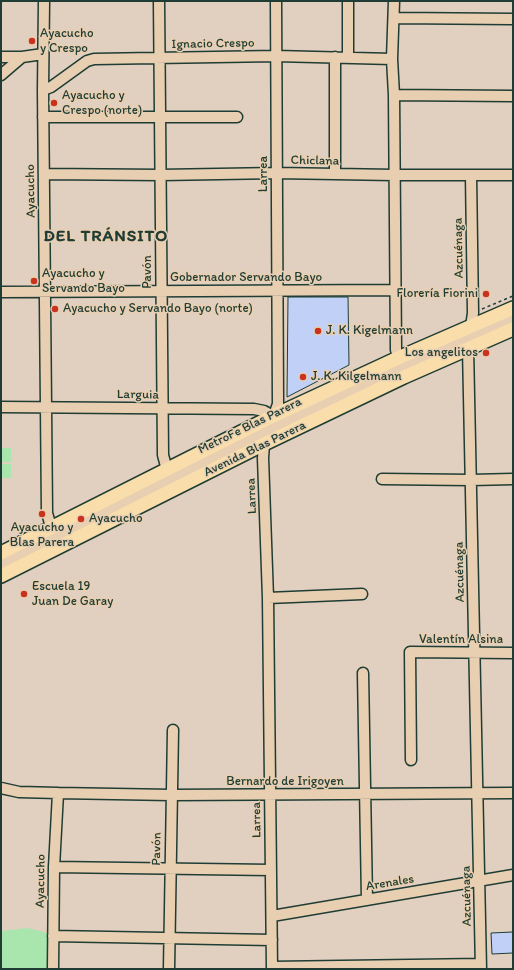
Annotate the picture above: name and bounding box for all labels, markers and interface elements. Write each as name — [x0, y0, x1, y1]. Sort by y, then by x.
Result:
place label: Ayacucho y Crespo — [40, 26, 94, 57]
street label: Ignacio Crespo — [171, 35, 255, 53]
marker: Ayacucho y Crespo — [27, 36, 37, 46]
place label: Ayacucho y Crespo (norte) — [62, 88, 142, 119]
marker: Ayacucho y Crespo (norte) — [49, 98, 59, 108]
street label: Chiclana — [290, 153, 340, 169]
street label: Larrea — [256, 156, 272, 192]
street label: Ayacucho — [23, 164, 39, 218]
street label: Azcuénaga — [451, 217, 467, 279]
district label: DEL TRÁNSITO — [43, 227, 169, 247]
street label: Pavón — [140, 255, 156, 289]
place label: Ayacucho y Servando Bayo — [42, 266, 125, 297]
street label: Gobernador Servando Bayo — [170, 270, 322, 286]
marker: Ayacucho y Servando Bayo — [29, 276, 39, 286]
place label: Florería Fiorini — [396, 286, 478, 302]
marker: Florería Fiorini — [481, 289, 491, 299]
place label: Ayacucho y Servando Bayo (norte) — [63, 301, 253, 317]
marker: Ayacucho y Servando Bayo (norte) — [50, 304, 60, 314]
place label: J. K. Kigelmann — [326, 323, 413, 339]
marker: J. K. Kigelmann — [313, 326, 323, 336]
place label: Los angelitos — [405, 345, 478, 361]
marker: Los angelitos — [481, 348, 491, 358]
place label: J. K. Kilgelmann — [311, 369, 402, 385]
marker: J. K. Kilgelmann — [298, 372, 308, 382]
street label: Larguia — [117, 387, 159, 403]
street label: MetroFe Blas Parera — [196, 394, 304, 458]
street label: Avenida Blas Parera — [201, 418, 309, 480]
street label: Larrea — [244, 478, 260, 514]
marker: Ayacucho y Blas Parera — [37, 509, 47, 519]
place label: Ayacucho — [89, 511, 143, 527]
marker: Ayacucho — [76, 514, 86, 524]
place label: Ayacucho y Blas Parera — [10, 520, 74, 551]
street label: Azcuénaga — [452, 541, 468, 603]
place label: Escuela 19 Juan De Garay — [32, 579, 113, 610]
marker: Escuela 19 Juan De Garay — [19, 589, 29, 599]
street label: Valentín Alsina — [419, 632, 503, 648]
street label: Bernardo de Irigoyen — [226, 774, 344, 790]
street label: Larrea — [249, 802, 265, 838]
street label: Pavón — [149, 832, 165, 866]
street label: Ayacucho — [33, 854, 49, 908]
street label: Azcuénaga — [459, 865, 475, 927]
street label: Arenales — [365, 871, 415, 895]

